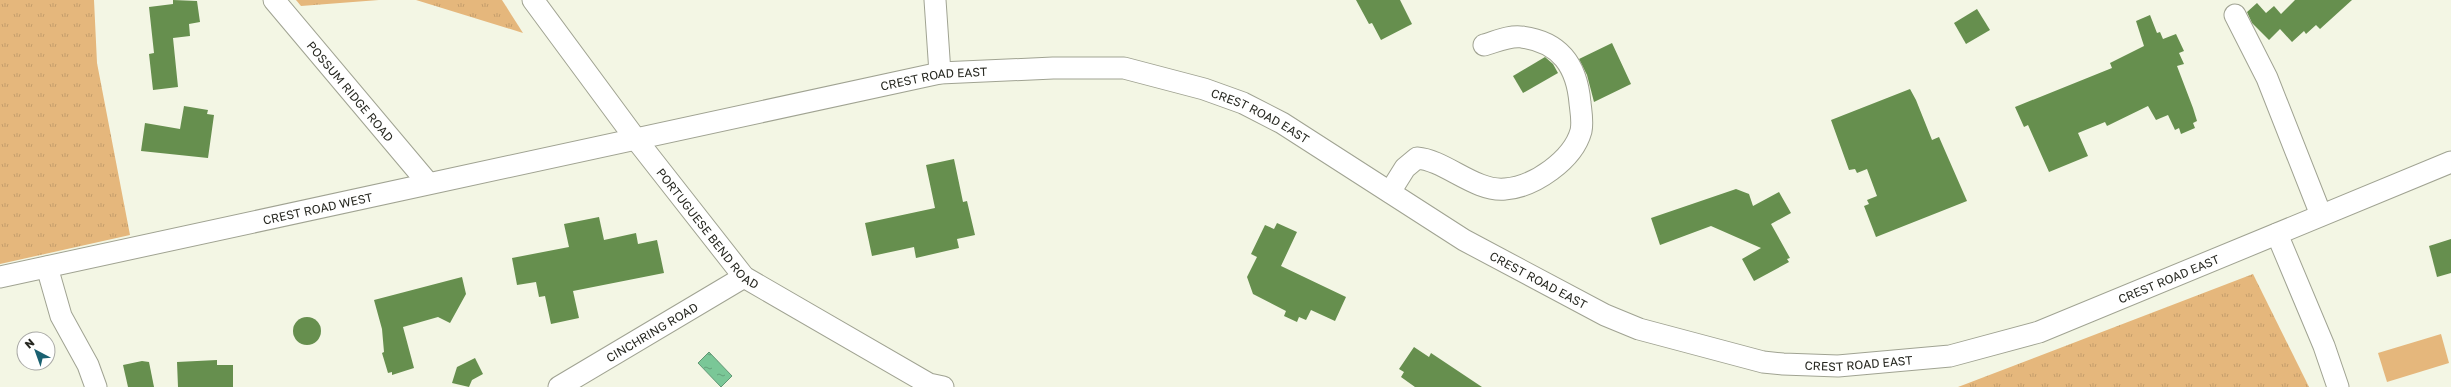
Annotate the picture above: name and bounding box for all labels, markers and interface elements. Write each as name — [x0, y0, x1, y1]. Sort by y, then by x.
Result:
street label: POSSUM RIDGE ROAD — [304, 38, 397, 144]
street label: CREST ROAD EAST — [879, 63, 988, 93]
street label: CREST ROAD EAST — [1209, 85, 1313, 146]
street label: PORTUGUESE BEND ROAD — [654, 165, 762, 292]
street label: CREST ROAD WEST — [261, 189, 374, 227]
street label: CREST ROAD EAST — [1487, 248, 1591, 312]
street label: CREST ROAD EAST — [2116, 251, 2222, 306]
street label: CINCHRING ROAD — [603, 299, 700, 365]
north arrow — [16, 331, 56, 371]
text: N — [22, 335, 37, 351]
street label: CREST ROAD EAST — [1804, 352, 1914, 374]

